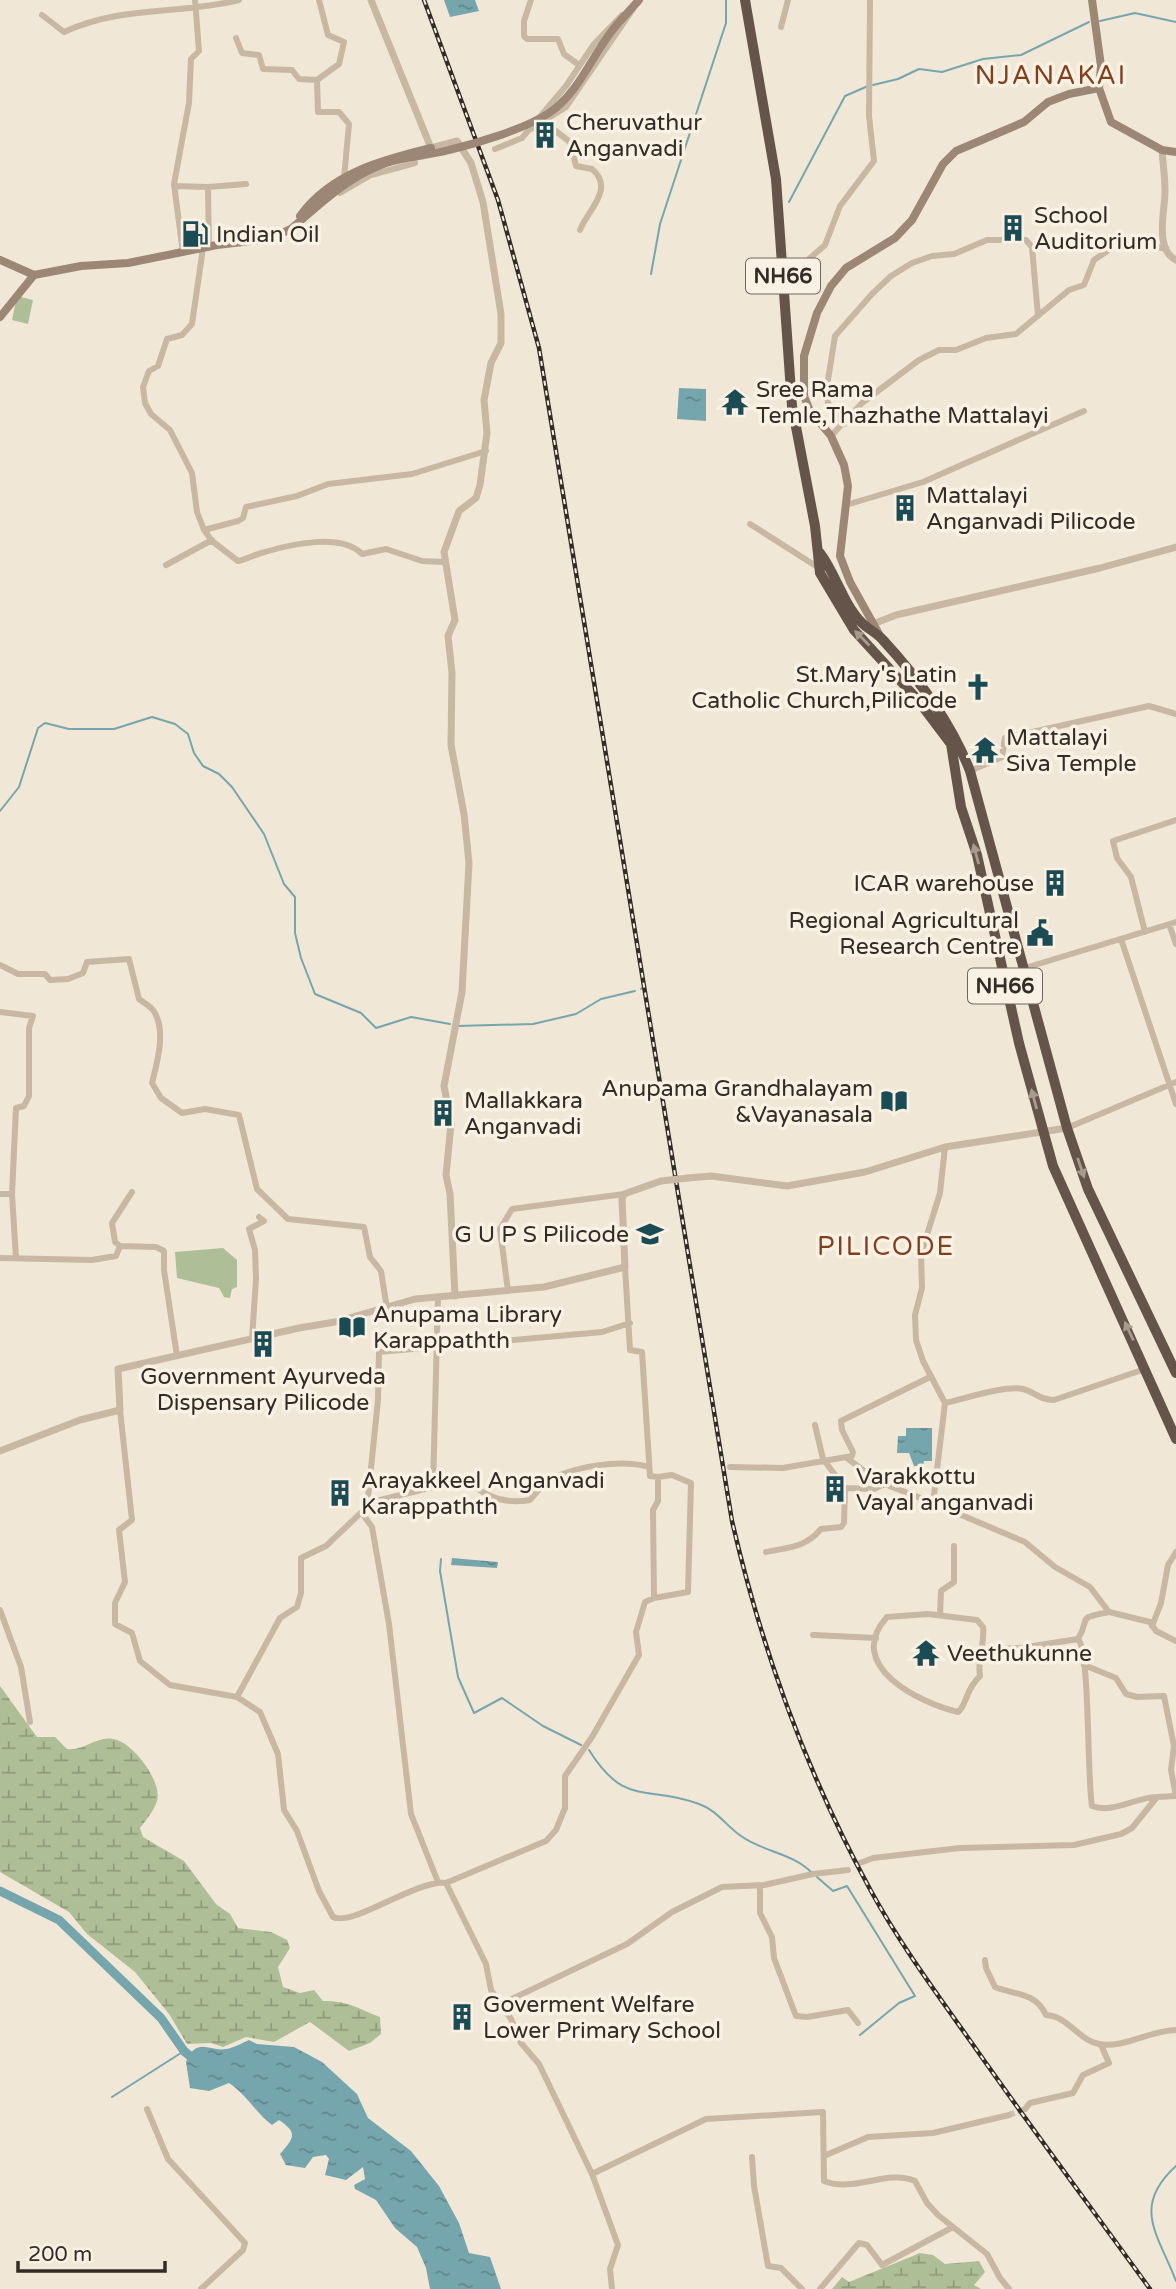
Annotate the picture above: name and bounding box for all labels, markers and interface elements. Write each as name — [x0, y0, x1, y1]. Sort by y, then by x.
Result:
district label: NJANAKAI — [975, 60, 1127, 91]
place label: Cheruvathur Anganvadi — [566, 109, 702, 163]
building icon: Cheruvathur Anganvadi — [530, 120, 560, 150]
place label: School Auditorium — [1034, 202, 1157, 256]
building icon: School Auditorium — [998, 213, 1028, 243]
fuel station icon: Indian Oil — [180, 219, 210, 249]
place label: Indian Oil — [216, 221, 319, 249]
road number: NH66 — [746, 258, 820, 294]
place label: Sree Rama Temle,Thazhathe Mattalayi — [756, 376, 1049, 430]
temple icon: Sree Rama Temle,Thazhathe Mattalayi — [720, 387, 750, 417]
place label: Mattalayi Anganvadi Pilicode — [926, 482, 1136, 536]
building icon: Mattalayi Anganvadi Pilicode — [890, 493, 920, 523]
one-way arrow — [853, 630, 870, 647]
place label: St.Mary's Latin Catholic Church,Pilicode — [691, 661, 957, 715]
church icon: St.Mary's Latin Catholic Church,Pilicode — [963, 672, 993, 702]
place label: Mattalayi Siva Temple — [1006, 724, 1137, 778]
temple icon: Mattalayi Siva Temple — [970, 735, 1000, 765]
one-way arrow — [970, 843, 981, 865]
building icon: ICAR warehouse — [1040, 868, 1070, 898]
place label: ICAR warehouse — [853, 870, 1034, 898]
place label: Regional Agricultural Research Centre — [789, 907, 1019, 961]
public building icon: Regional Agricultural Research Centre — [1025, 918, 1055, 948]
road number: NH66 — [968, 968, 1042, 1004]
place label: Anupama Grandhalayam &Vayanasala — [601, 1075, 873, 1129]
library icon: Anupama Grandhalayam &Vayanasala — [879, 1086, 909, 1116]
place label: Mallakkara Anganvadi — [464, 1087, 583, 1141]
one-way arrow — [1028, 1088, 1038, 1109]
building icon: Mallakkara Anganvadi — [428, 1098, 458, 1128]
one-way arrow — [1076, 1158, 1087, 1179]
school or university icon: G U P S Pilicode — [635, 1219, 665, 1249]
place label: G U P S Pilicode — [454, 1221, 629, 1249]
district label: PILICODE — [817, 1231, 955, 1262]
place label: Anupama Library Karappathth — [373, 1301, 562, 1355]
library icon: Anupama Library Karappathth — [337, 1312, 367, 1342]
one-way arrow — [1123, 1321, 1134, 1342]
building icon: Government Ayurveda Dispensary Pilicode — [248, 1329, 278, 1359]
place label: Government Ayurveda Dispensary Pilicode — [140, 1363, 386, 1417]
place label: Varakkottu Vayal anganvadi — [856, 1463, 1034, 1517]
place label: Arayakkeel Anganvadi Karappathth — [361, 1467, 605, 1521]
building icon: Varakkottu Vayal anganvadi — [820, 1474, 850, 1504]
building icon: Arayakkeel Anganvadi Karappathth — [325, 1478, 355, 1508]
temple icon: Veethukunne — [911, 1638, 941, 1668]
place label: Veethukunne — [947, 1640, 1092, 1668]
place label: Goverment Welfare Lower Primary School — [483, 1991, 721, 2045]
building icon: Goverment Welfare Lower Primary School — [447, 2002, 477, 2032]
scale bar — [18, 2230, 164, 2274]
text: 200 m — [28, 2242, 92, 2267]

